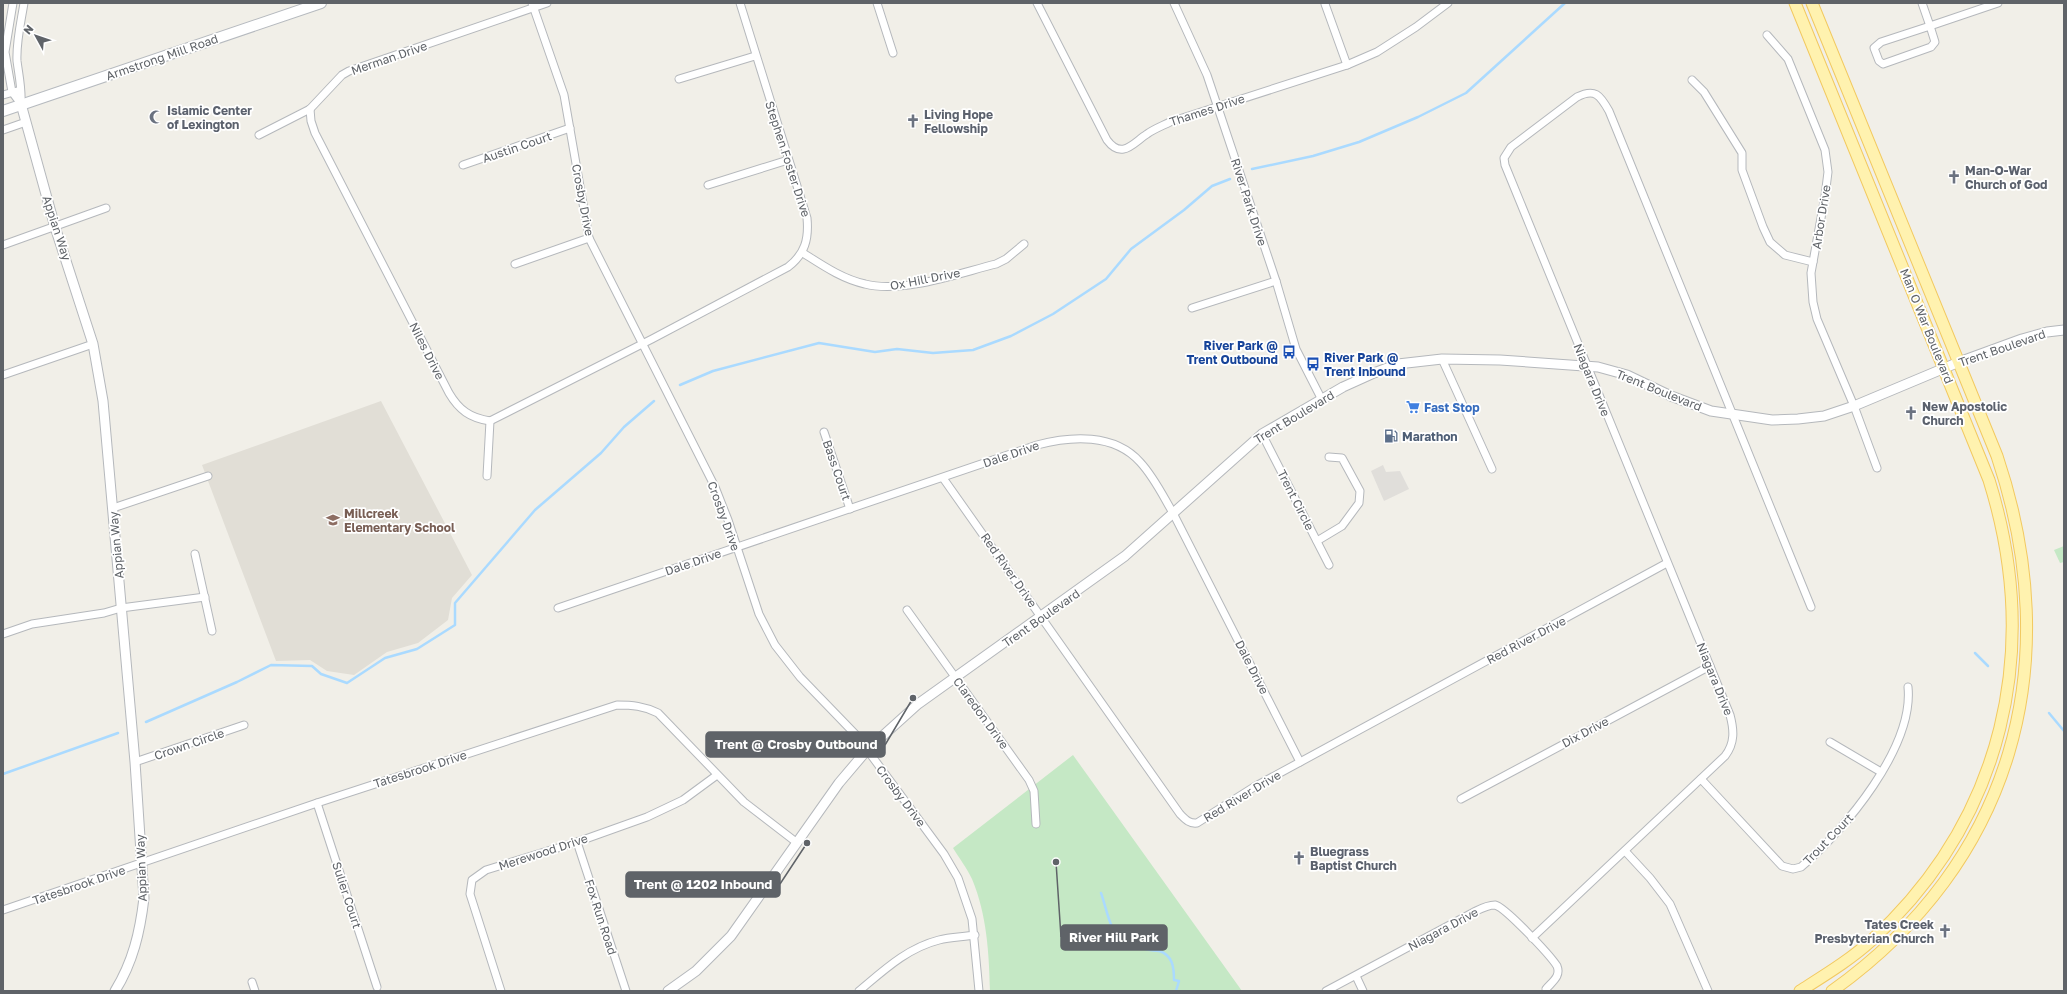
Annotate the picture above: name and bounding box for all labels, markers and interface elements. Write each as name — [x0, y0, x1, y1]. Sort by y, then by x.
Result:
north arrow — [16, 16, 56, 56]
text: N — [20, 22, 36, 37]
street label: Armstrong Mill Road — [104, 31, 220, 83]
street label: Merman Drive — [349, 38, 429, 78]
street label: Thames Drive — [1167, 91, 1247, 129]
street label: Stephen Foster Drive — [762, 99, 814, 219]
place label: Islamic Center of Lexington — [167, 103, 252, 132]
place label: Living Hope Fellowship — [924, 107, 993, 136]
mosque icon: Islamic Center of Lexington — [148, 109, 164, 125]
church icon: Living Hope Fellowship — [905, 113, 921, 129]
street label: Austin Court — [480, 128, 554, 166]
street label: River Park Drive — [1228, 156, 1270, 248]
street label: Crosby Drive — [569, 163, 597, 237]
place label: Man-O-War Church of God — [1965, 163, 2048, 192]
church icon: Man-O-War Church of God — [1946, 169, 1962, 185]
street label: Arbor Drive — [1809, 184, 1833, 250]
street label: Appian Way — [39, 194, 75, 263]
street label: Ox Hill Drive — [889, 265, 961, 293]
street label: Man O War Boulevard — [1897, 266, 1957, 386]
street label: Niles Drive — [406, 320, 448, 382]
street label: Trent Boulevard — [1957, 326, 2047, 370]
place label: River Park @ Trent Outbound — [1187, 338, 1278, 367]
street label: Niagara Drive — [1571, 341, 1613, 419]
bus stop icon: River Park @ Trent Outbound — [1281, 344, 1297, 360]
place label: River Park @ Trent Inbound — [1324, 350, 1406, 379]
bus stop icon: River Park @ Trent Inbound — [1305, 356, 1321, 372]
street label: Trent Boulevard — [1614, 366, 1704, 414]
street label: Trent Boulevard — [1251, 387, 1337, 447]
supermarket icon: Fast Stop — [1405, 399, 1421, 415]
place label: New Apostolic Church — [1922, 399, 2007, 428]
place label: Fast Stop — [1424, 400, 1480, 415]
church icon: New Apostolic Church — [1903, 405, 1919, 421]
fuel station icon: Marathon — [1383, 428, 1399, 444]
place label: Marathon — [1402, 429, 1458, 444]
street label: Dale Drive — [981, 437, 1041, 471]
street label: Bass Court — [820, 438, 854, 502]
street label: Trent Circle — [1274, 467, 1318, 533]
street label: Crosby Drive — [704, 479, 744, 553]
place label: Millcreek Elementary School — [344, 506, 455, 535]
street label: Appian Way — [106, 510, 126, 579]
school or university icon: Millcreek Elementary School — [325, 512, 341, 528]
street label: Red River Drive — [978, 530, 1040, 610]
street label: Dale Drive — [663, 545, 723, 579]
street label: Trent Boulevard — [999, 586, 1083, 650]
street label: Red River Drive — [1484, 613, 1568, 667]
street label: Dale Drive — [1232, 637, 1272, 697]
street label: Niagara Drive — [1694, 640, 1736, 718]
street label: Claredon Drive — [950, 674, 1012, 752]
street label: Dix Drive — [1559, 713, 1611, 751]
street label: Crown Circle — [152, 725, 226, 763]
callout: Trent @ Crosby Outbound — [706, 732, 885, 757]
text: Trent @ Crosby Outbound — [715, 736, 877, 752]
street label: Tatesbrook Drive — [372, 747, 468, 791]
street label: Crosby Drive — [873, 762, 929, 830]
street label: Red River Drive — [1201, 767, 1283, 825]
street label: Trout Court — [1800, 810, 1856, 868]
street label: Merewood Drive — [497, 831, 589, 873]
street label: Appian Way — [132, 834, 150, 902]
place label: Bluegrass Baptist Church — [1310, 844, 1397, 873]
church icon: Bluegrass Baptist Church — [1291, 850, 1307, 866]
street label: Sulier Court — [329, 860, 365, 930]
street label: Tatesbrook Drive — [31, 862, 127, 908]
callout: Trent @ 1202 Inbound — [626, 872, 780, 897]
text: Trent @ 1202 Inbound — [634, 876, 772, 892]
street label: Fox Run Road — [582, 877, 620, 957]
street label: Niagara Drive — [1405, 904, 1481, 954]
place label: Tates Creek Presbyterian Church — [1814, 917, 1934, 946]
church icon: Tates Creek Presbyterian Church — [1937, 923, 1953, 939]
callout: River Hill Park — [1061, 925, 1167, 950]
text: River Hill Park — [1069, 929, 1160, 945]

